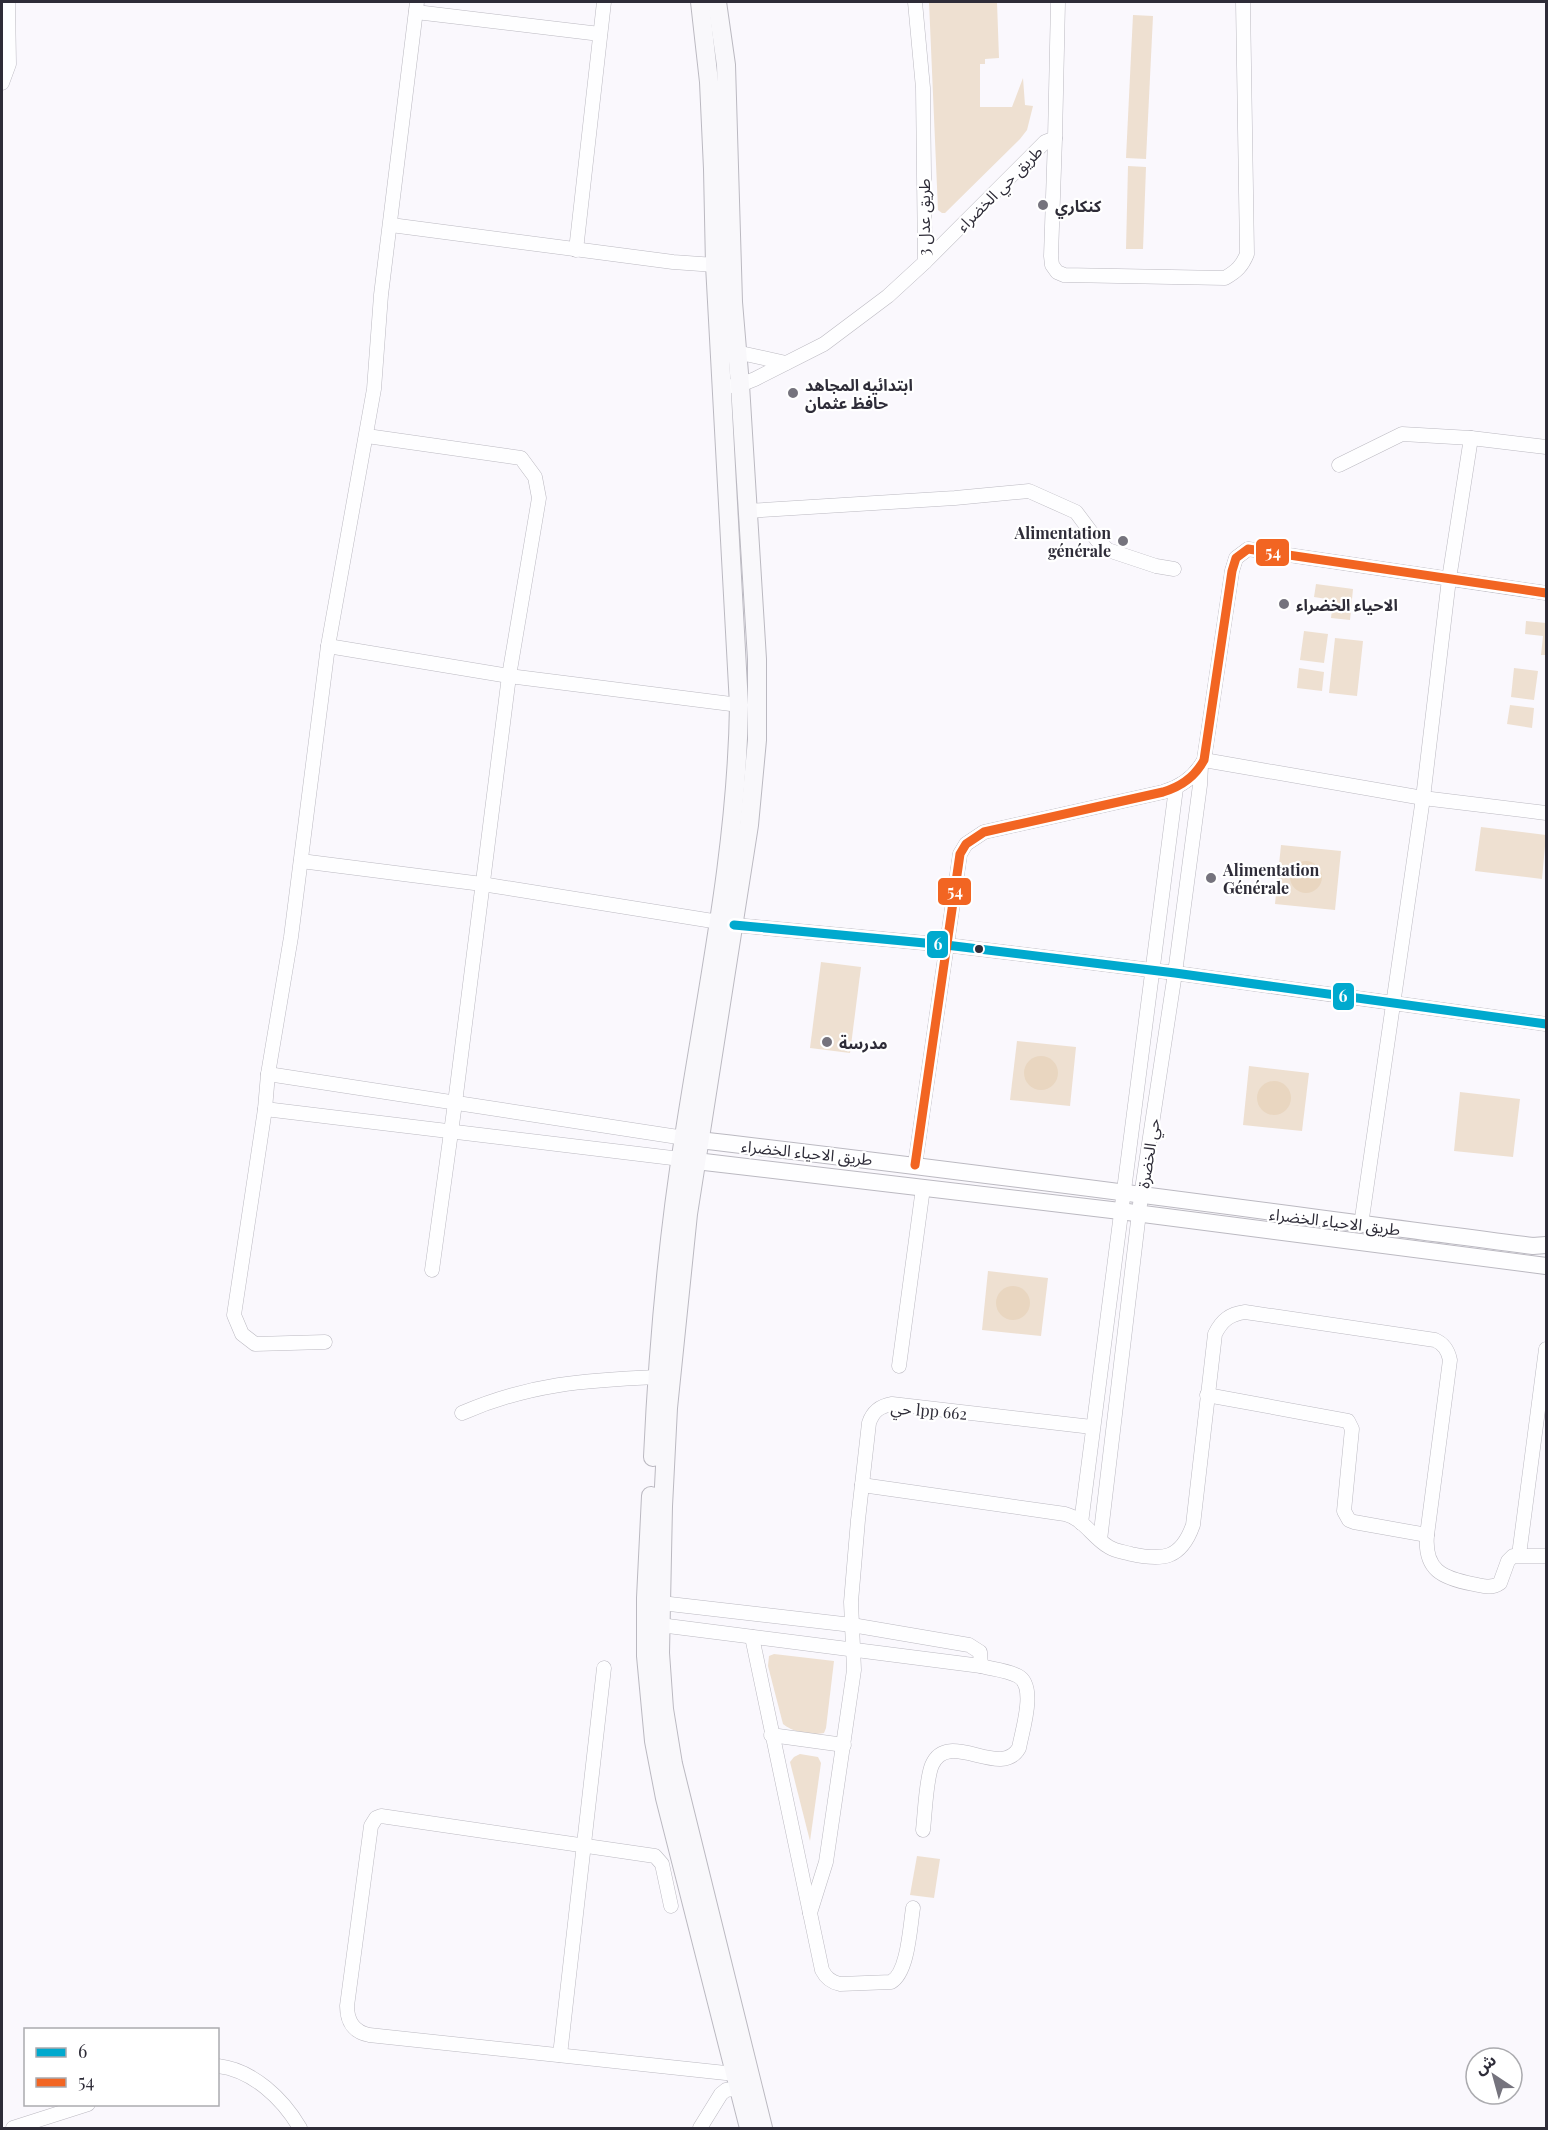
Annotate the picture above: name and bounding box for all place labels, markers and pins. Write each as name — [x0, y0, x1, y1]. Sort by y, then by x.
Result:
place label: كنكاري — [1055, 195, 1102, 219]
marker: كنكاري — [1036, 198, 1050, 212]
place label: ابتدائيه المجاهد حافظ عثمان — [805, 374, 913, 413]
marker: ابتدائيه المجاهد حافظ عثمان — [786, 386, 800, 400]
place label: Alimentation générale — [1014, 522, 1111, 561]
marker: Alimentation générale — [1116, 534, 1130, 548]
place label: الاحياء الخضراء — [1296, 594, 1398, 615]
marker: الاحياء الخضراء — [1277, 597, 1291, 611]
place label: Alimentation Générale — [1222, 859, 1320, 898]
marker: Alimentation Générale — [1204, 871, 1218, 885]
unlabelled marker — [973, 943, 985, 955]
place label: مدرسة — [839, 1032, 888, 1053]
marker: مدرسة — [820, 1035, 834, 1049]

